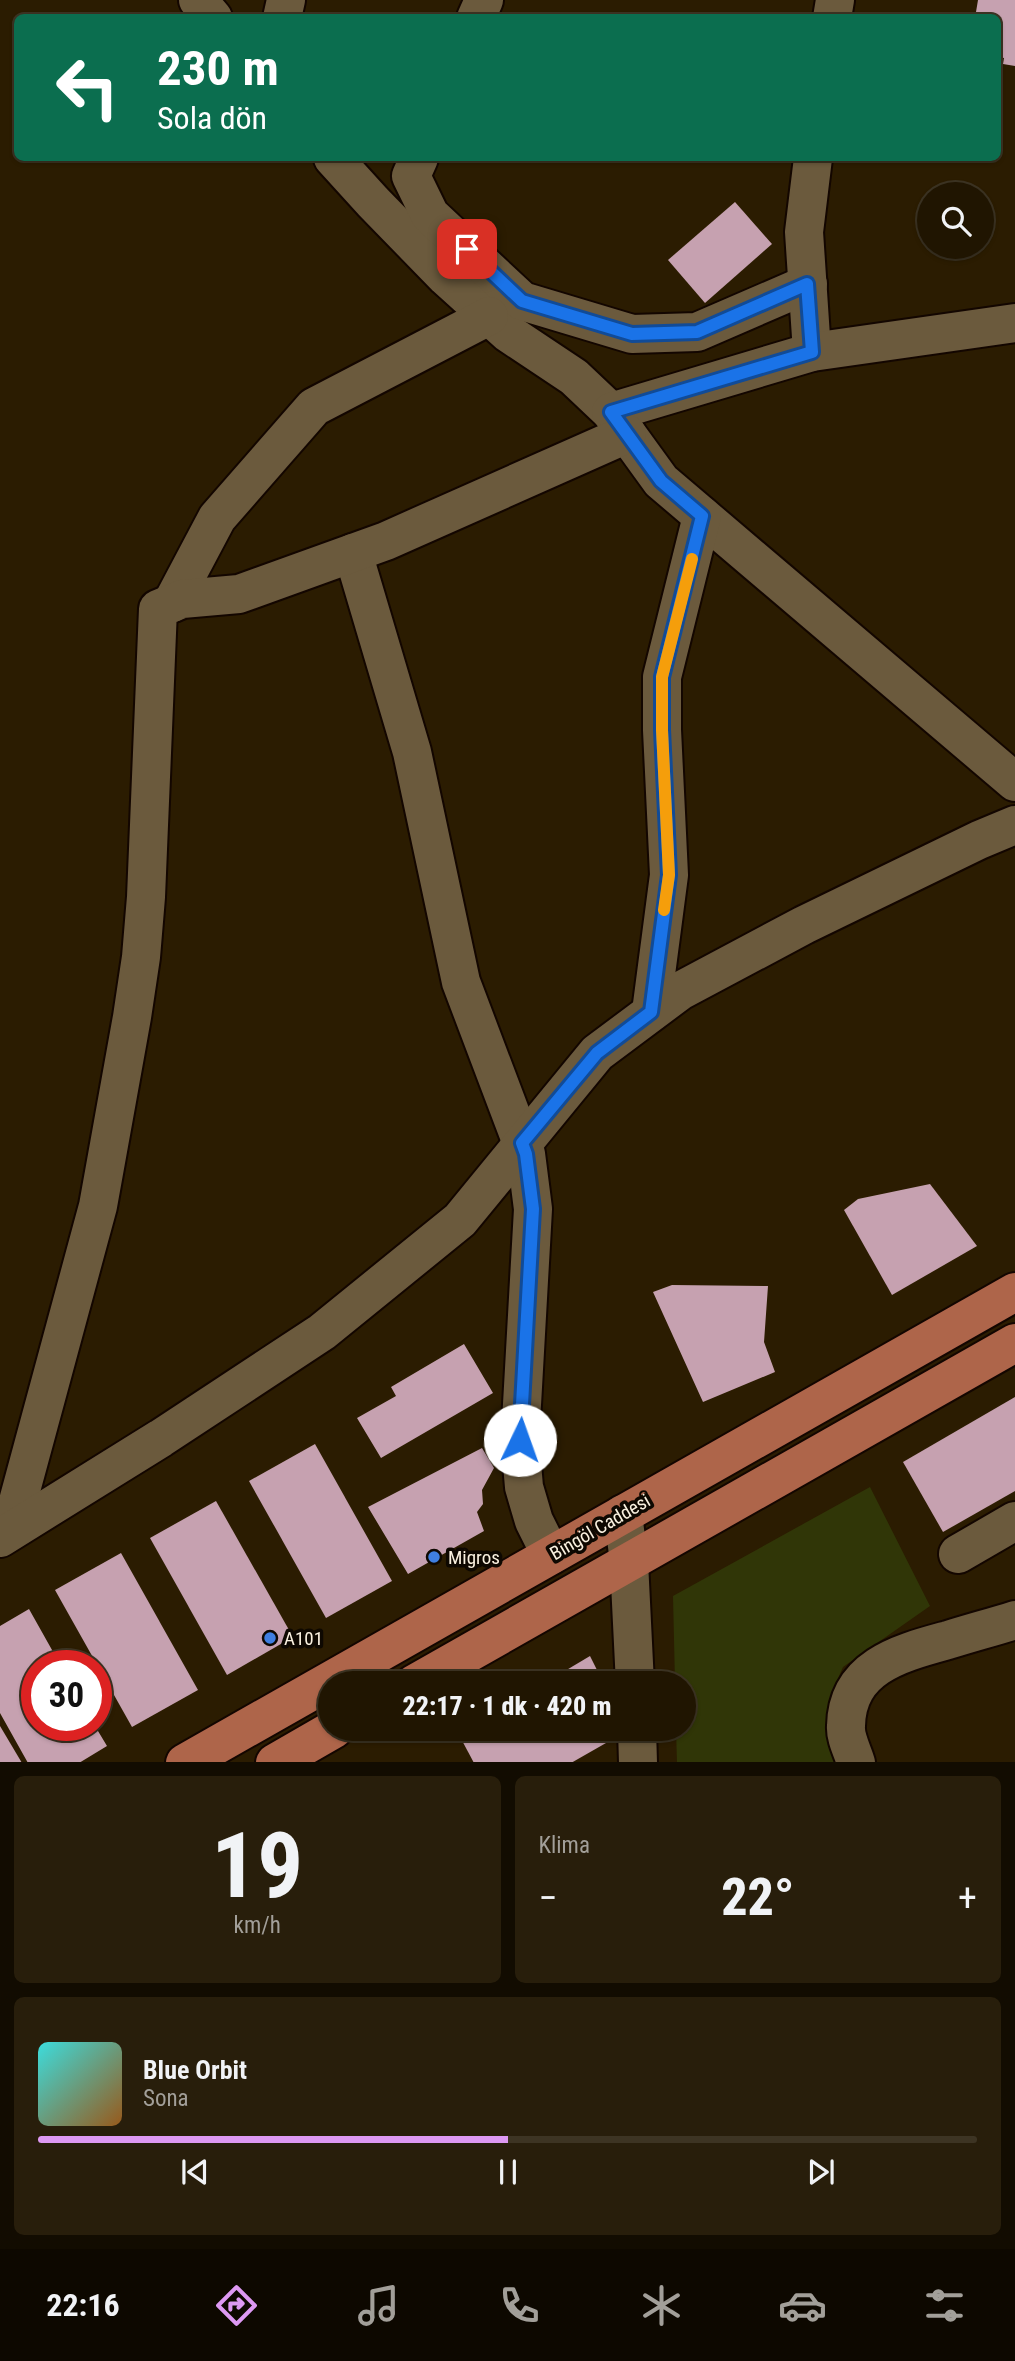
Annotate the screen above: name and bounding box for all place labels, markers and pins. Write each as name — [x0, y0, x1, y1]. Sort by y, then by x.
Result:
pin — [437, 219, 497, 279]
place label: Migros — [448, 1546, 500, 1569]
marker: Migros — [426, 1549, 442, 1565]
place label: A101 — [284, 1627, 323, 1650]
marker: A101 — [262, 1630, 278, 1646]

